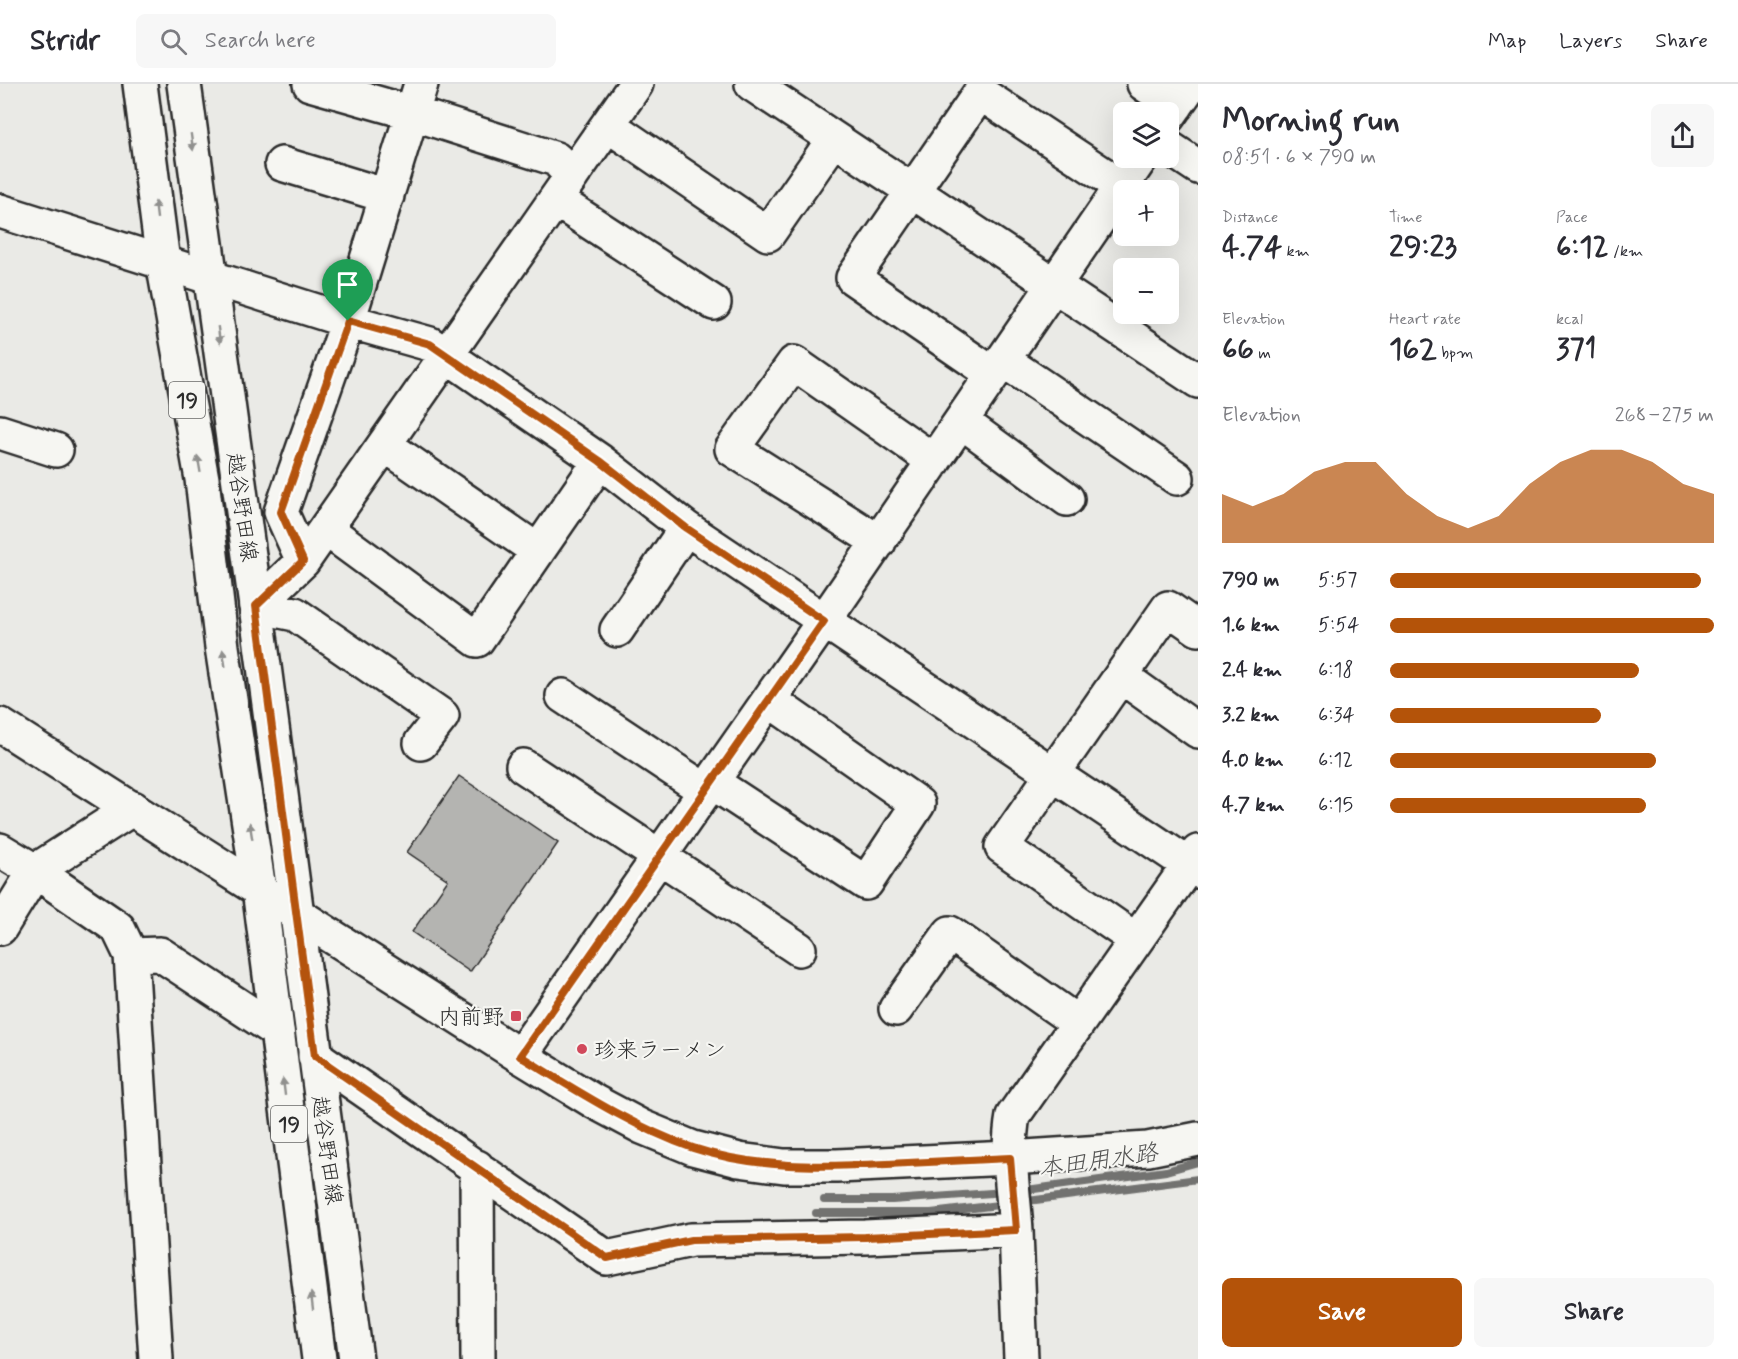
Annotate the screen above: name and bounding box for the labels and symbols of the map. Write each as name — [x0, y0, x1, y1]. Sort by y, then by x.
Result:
one-way arrow — [188, 133, 197, 152]
one-way arrow — [152, 200, 161, 219]
pin — [322, 259, 373, 321]
one-way arrow — [214, 326, 224, 345]
road number: 19 — [169, 382, 205, 418]
street label: 越谷野田線 — [220, 451, 263, 564]
one-way arrow — [194, 455, 203, 474]
one-way arrow — [219, 648, 228, 667]
one-way arrow — [246, 821, 255, 840]
place label: 内前野 — [438, 1004, 504, 1032]
marker: 内前野 — [509, 1009, 523, 1023]
place label: 珍来ラーメン — [594, 1037, 726, 1065]
marker: 珍来ラーメン — [575, 1042, 589, 1056]
one-way arrow — [280, 1077, 289, 1096]
street label: 越谷野田線 — [305, 1094, 348, 1207]
road number: 19 — [271, 1106, 307, 1142]
water label: 本田用水路 — [1037, 1138, 1162, 1185]
one-way arrow — [307, 1291, 317, 1310]

